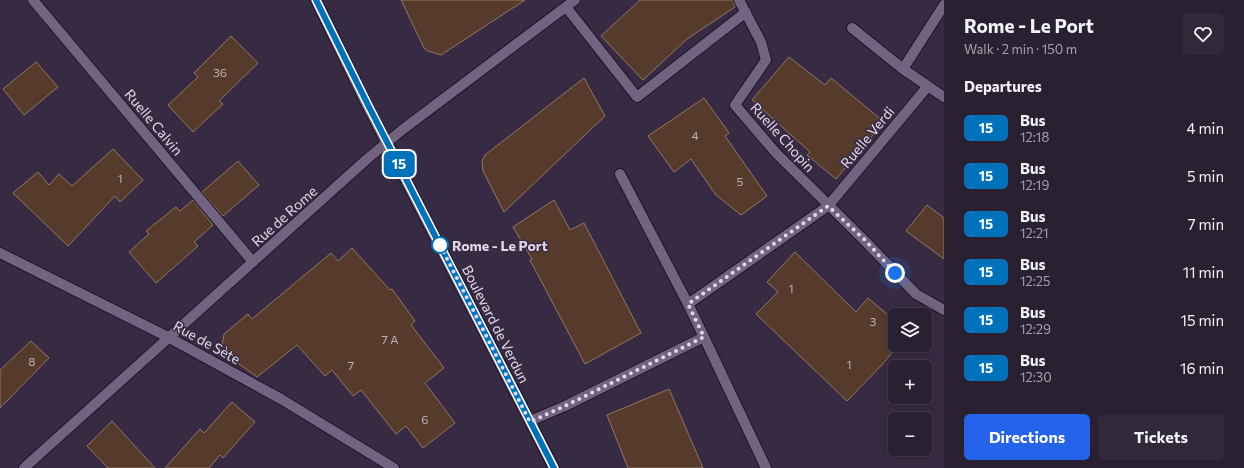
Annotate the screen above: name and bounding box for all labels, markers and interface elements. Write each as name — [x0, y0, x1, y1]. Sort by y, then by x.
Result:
button: heart — [1182, 13, 1224, 55]
text: Rome - Le Port — [964, 14, 1094, 37]
text: Walk · 2 min · 150 m — [964, 41, 1077, 57]
house number: 36 — [213, 65, 227, 79]
text: Departures — [964, 77, 1042, 95]
street label: Ruelle Calvin — [121, 86, 187, 158]
street label: Ruelle Chopin — [747, 99, 819, 175]
street label: Ruelle Verdi — [836, 103, 898, 171]
text: Bus — [1020, 111, 1045, 129]
text: 15 — [979, 119, 993, 136]
text: 4 min — [1187, 119, 1224, 137]
house number: 4 — [691, 128, 699, 142]
text: 12:18 — [1020, 129, 1049, 145]
line badge: 15 — [381, 151, 417, 177]
text: 15 — [392, 155, 406, 172]
text: Bus — [1020, 159, 1045, 177]
text: 15 — [979, 167, 993, 184]
text: 5 min — [1187, 167, 1224, 185]
house number: 1 — [117, 171, 123, 185]
house number: 5 — [737, 174, 744, 188]
text: 12:19 — [1020, 177, 1049, 193]
street label: Rue de Rome — [248, 182, 320, 250]
text: Bus — [1020, 207, 1045, 225]
text: 15 — [979, 215, 993, 232]
text: 7 min — [1188, 215, 1224, 233]
text: 12:21 — [1020, 225, 1049, 241]
marker: Rome - Le Port — [431, 236, 449, 254]
place label: Rome - Le Port — [452, 237, 548, 254]
text: Bus — [1020, 255, 1045, 273]
street label: Boulevard de Verdun — [459, 262, 533, 386]
your location — [885, 263, 905, 283]
text: 15 — [979, 263, 993, 280]
text: 11 min — [1183, 263, 1224, 281]
text: 12:25 — [1020, 273, 1051, 289]
house number: 1 — [788, 281, 794, 295]
text: Bus — [1020, 303, 1045, 321]
map controls — [888, 308, 932, 456]
button: layers — [888, 308, 932, 352]
text: 15 — [979, 311, 993, 328]
text: 15 min — [1181, 311, 1224, 329]
house number: 3 — [870, 314, 877, 328]
street label: Rue de Sète — [171, 317, 243, 367]
text: 12:29 — [1020, 321, 1051, 337]
house number: 7 A — [382, 332, 398, 346]
text: Bus — [1020, 351, 1045, 369]
house number: 8 — [28, 354, 36, 368]
house number: 1 — [846, 357, 852, 371]
house number: 7 — [348, 358, 354, 372]
text: 15 — [979, 359, 993, 376]
text: 16 min — [1180, 359, 1224, 377]
button: + — [888, 360, 932, 404]
text: 12:30 — [1020, 369, 1052, 385]
house number: 6 — [421, 412, 429, 426]
button: − — [888, 412, 932, 456]
button: Directions — [964, 414, 1090, 460]
button: Tickets — [1098, 414, 1224, 460]

